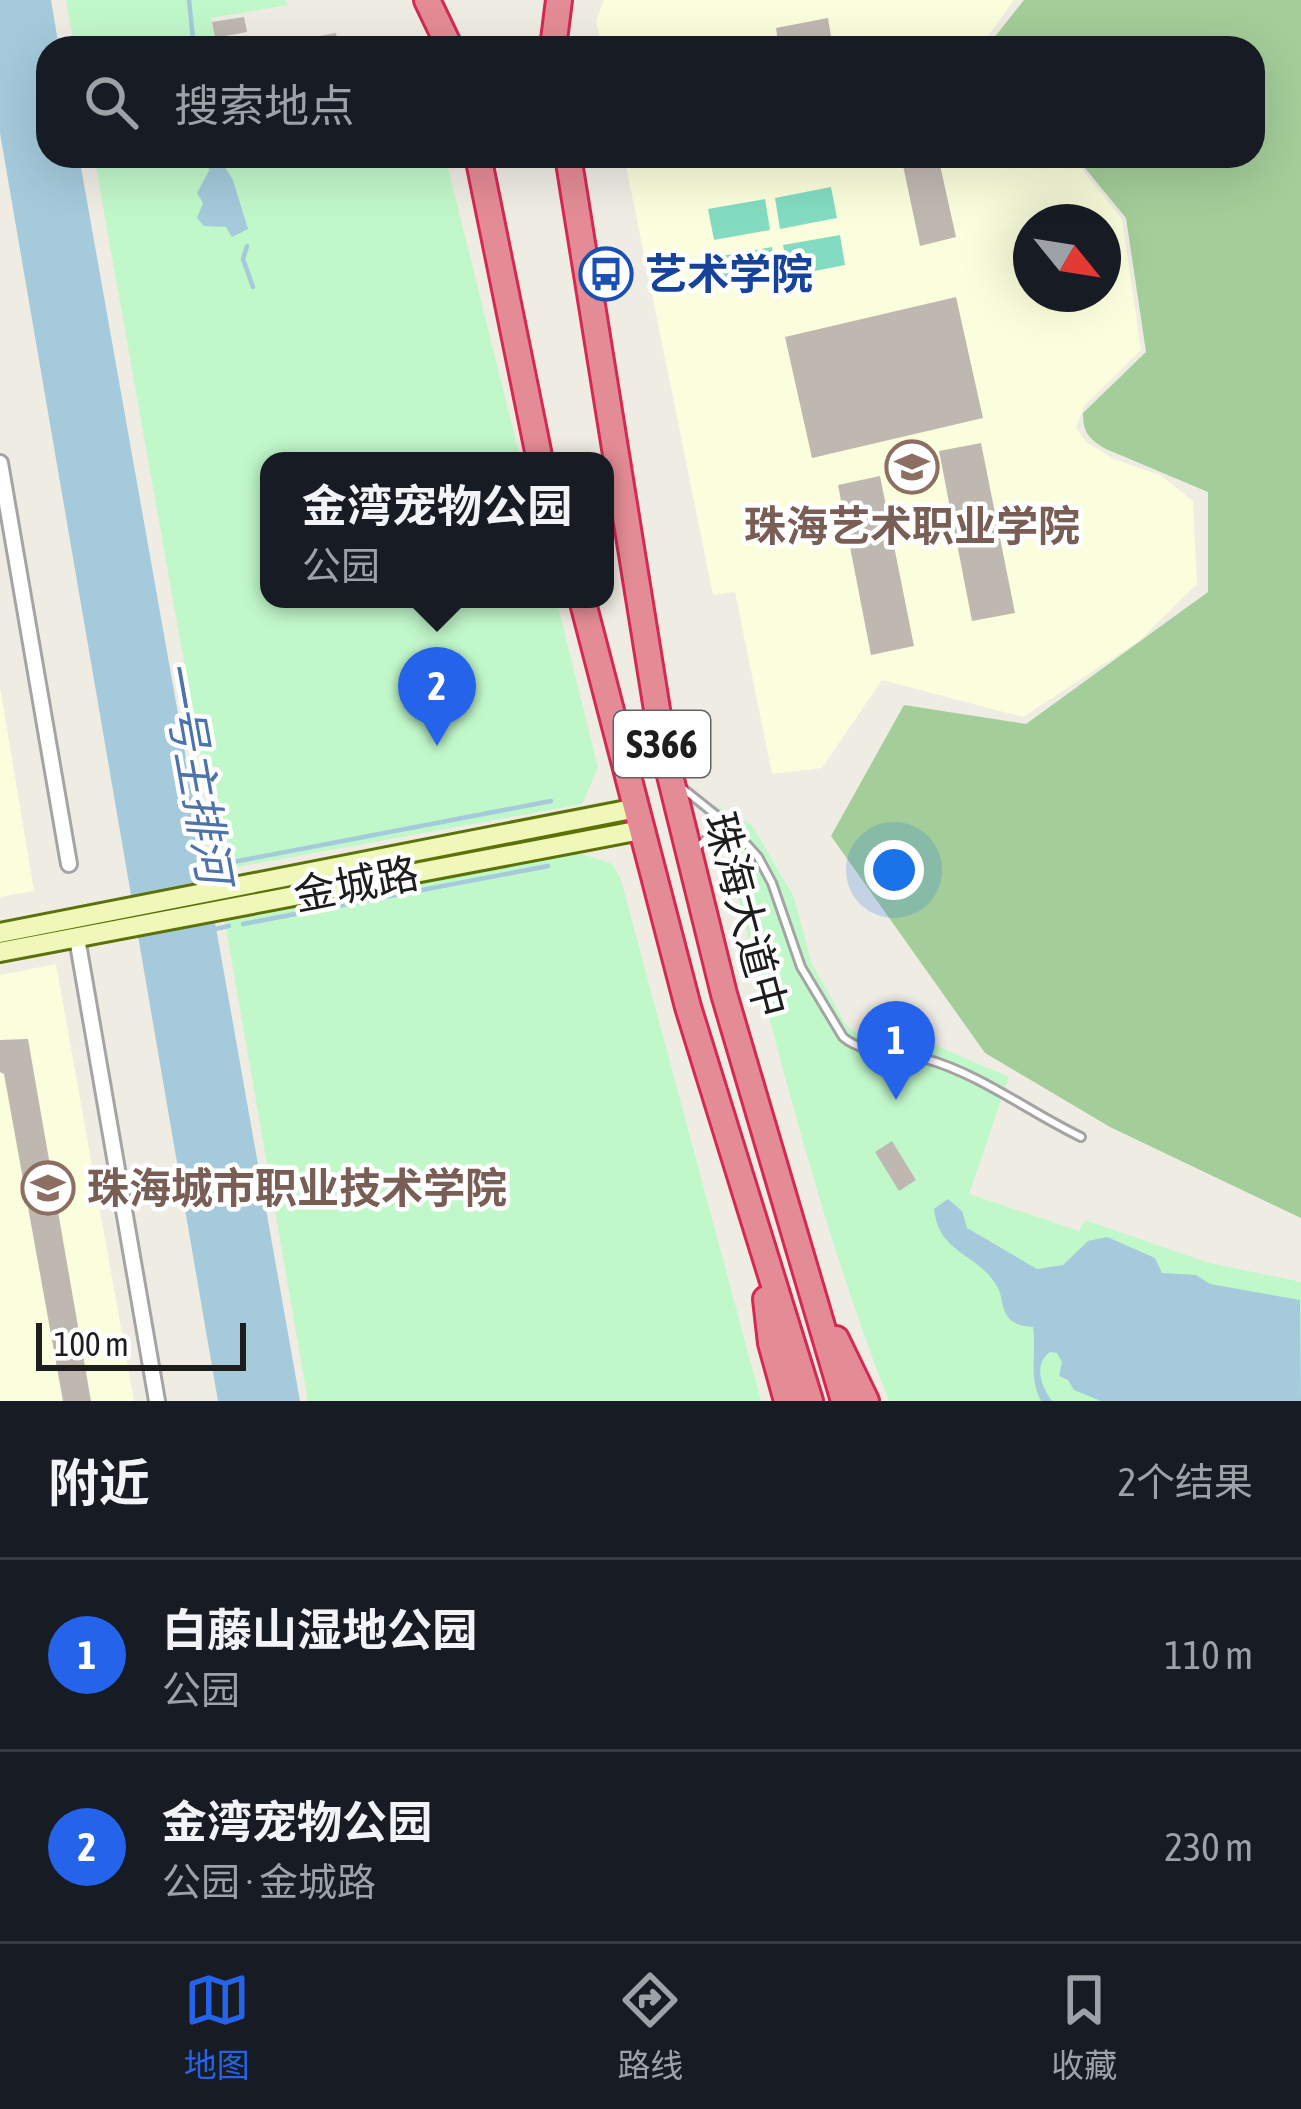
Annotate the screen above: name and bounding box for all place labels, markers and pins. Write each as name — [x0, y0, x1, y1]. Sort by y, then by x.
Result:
bus stop icon: 艺术学院 — [578, 246, 634, 302]
place label: 艺术学院 — [645, 250, 813, 298]
school or university icon: 珠海艺术职业学院 — [884, 439, 940, 495]
place label: 珠海艺术职业学院 — [744, 502, 1080, 550]
pin: 2 — [398, 647, 476, 746]
pin: 1 — [857, 1001, 935, 1100]
school or university icon: 珠海城市职业技术学院 — [20, 1160, 76, 1216]
place label: 珠海城市职业技术学院 — [87, 1164, 507, 1212]

